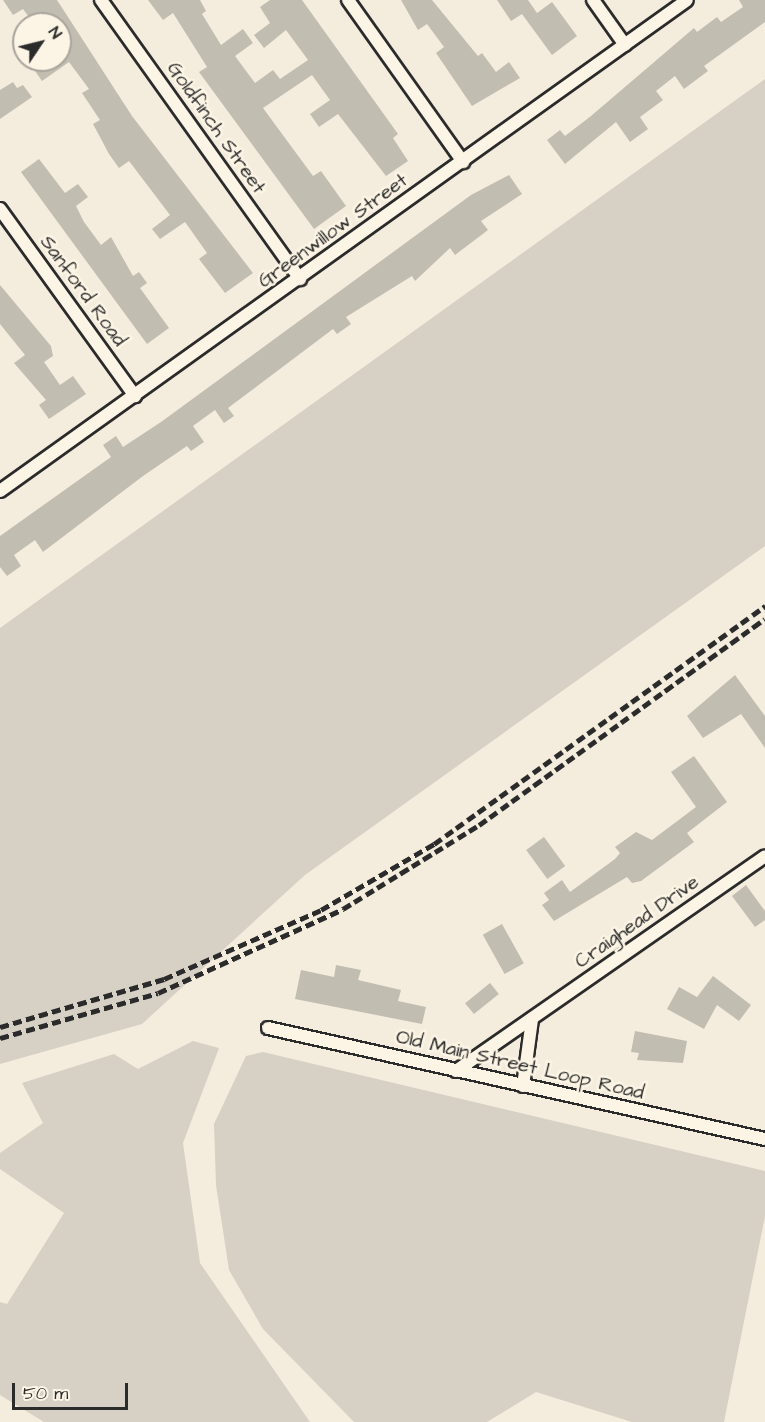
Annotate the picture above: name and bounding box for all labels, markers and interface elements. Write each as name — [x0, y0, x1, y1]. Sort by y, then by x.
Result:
north arrow — [12, 12, 72, 72]
text: N — [43, 22, 67, 43]
street label: Goldfinch Street — [162, 57, 270, 199]
street label: Greenwillow Street — [253, 169, 413, 293]
street label: Sanford Road — [35, 231, 131, 351]
street label: Craighead Drive — [570, 870, 704, 974]
street label: Old Main Street Loop Road — [394, 1025, 646, 1105]
scale bar — [15, 1371, 130, 1409]
text: 50 m — [23, 1381, 68, 1406]

